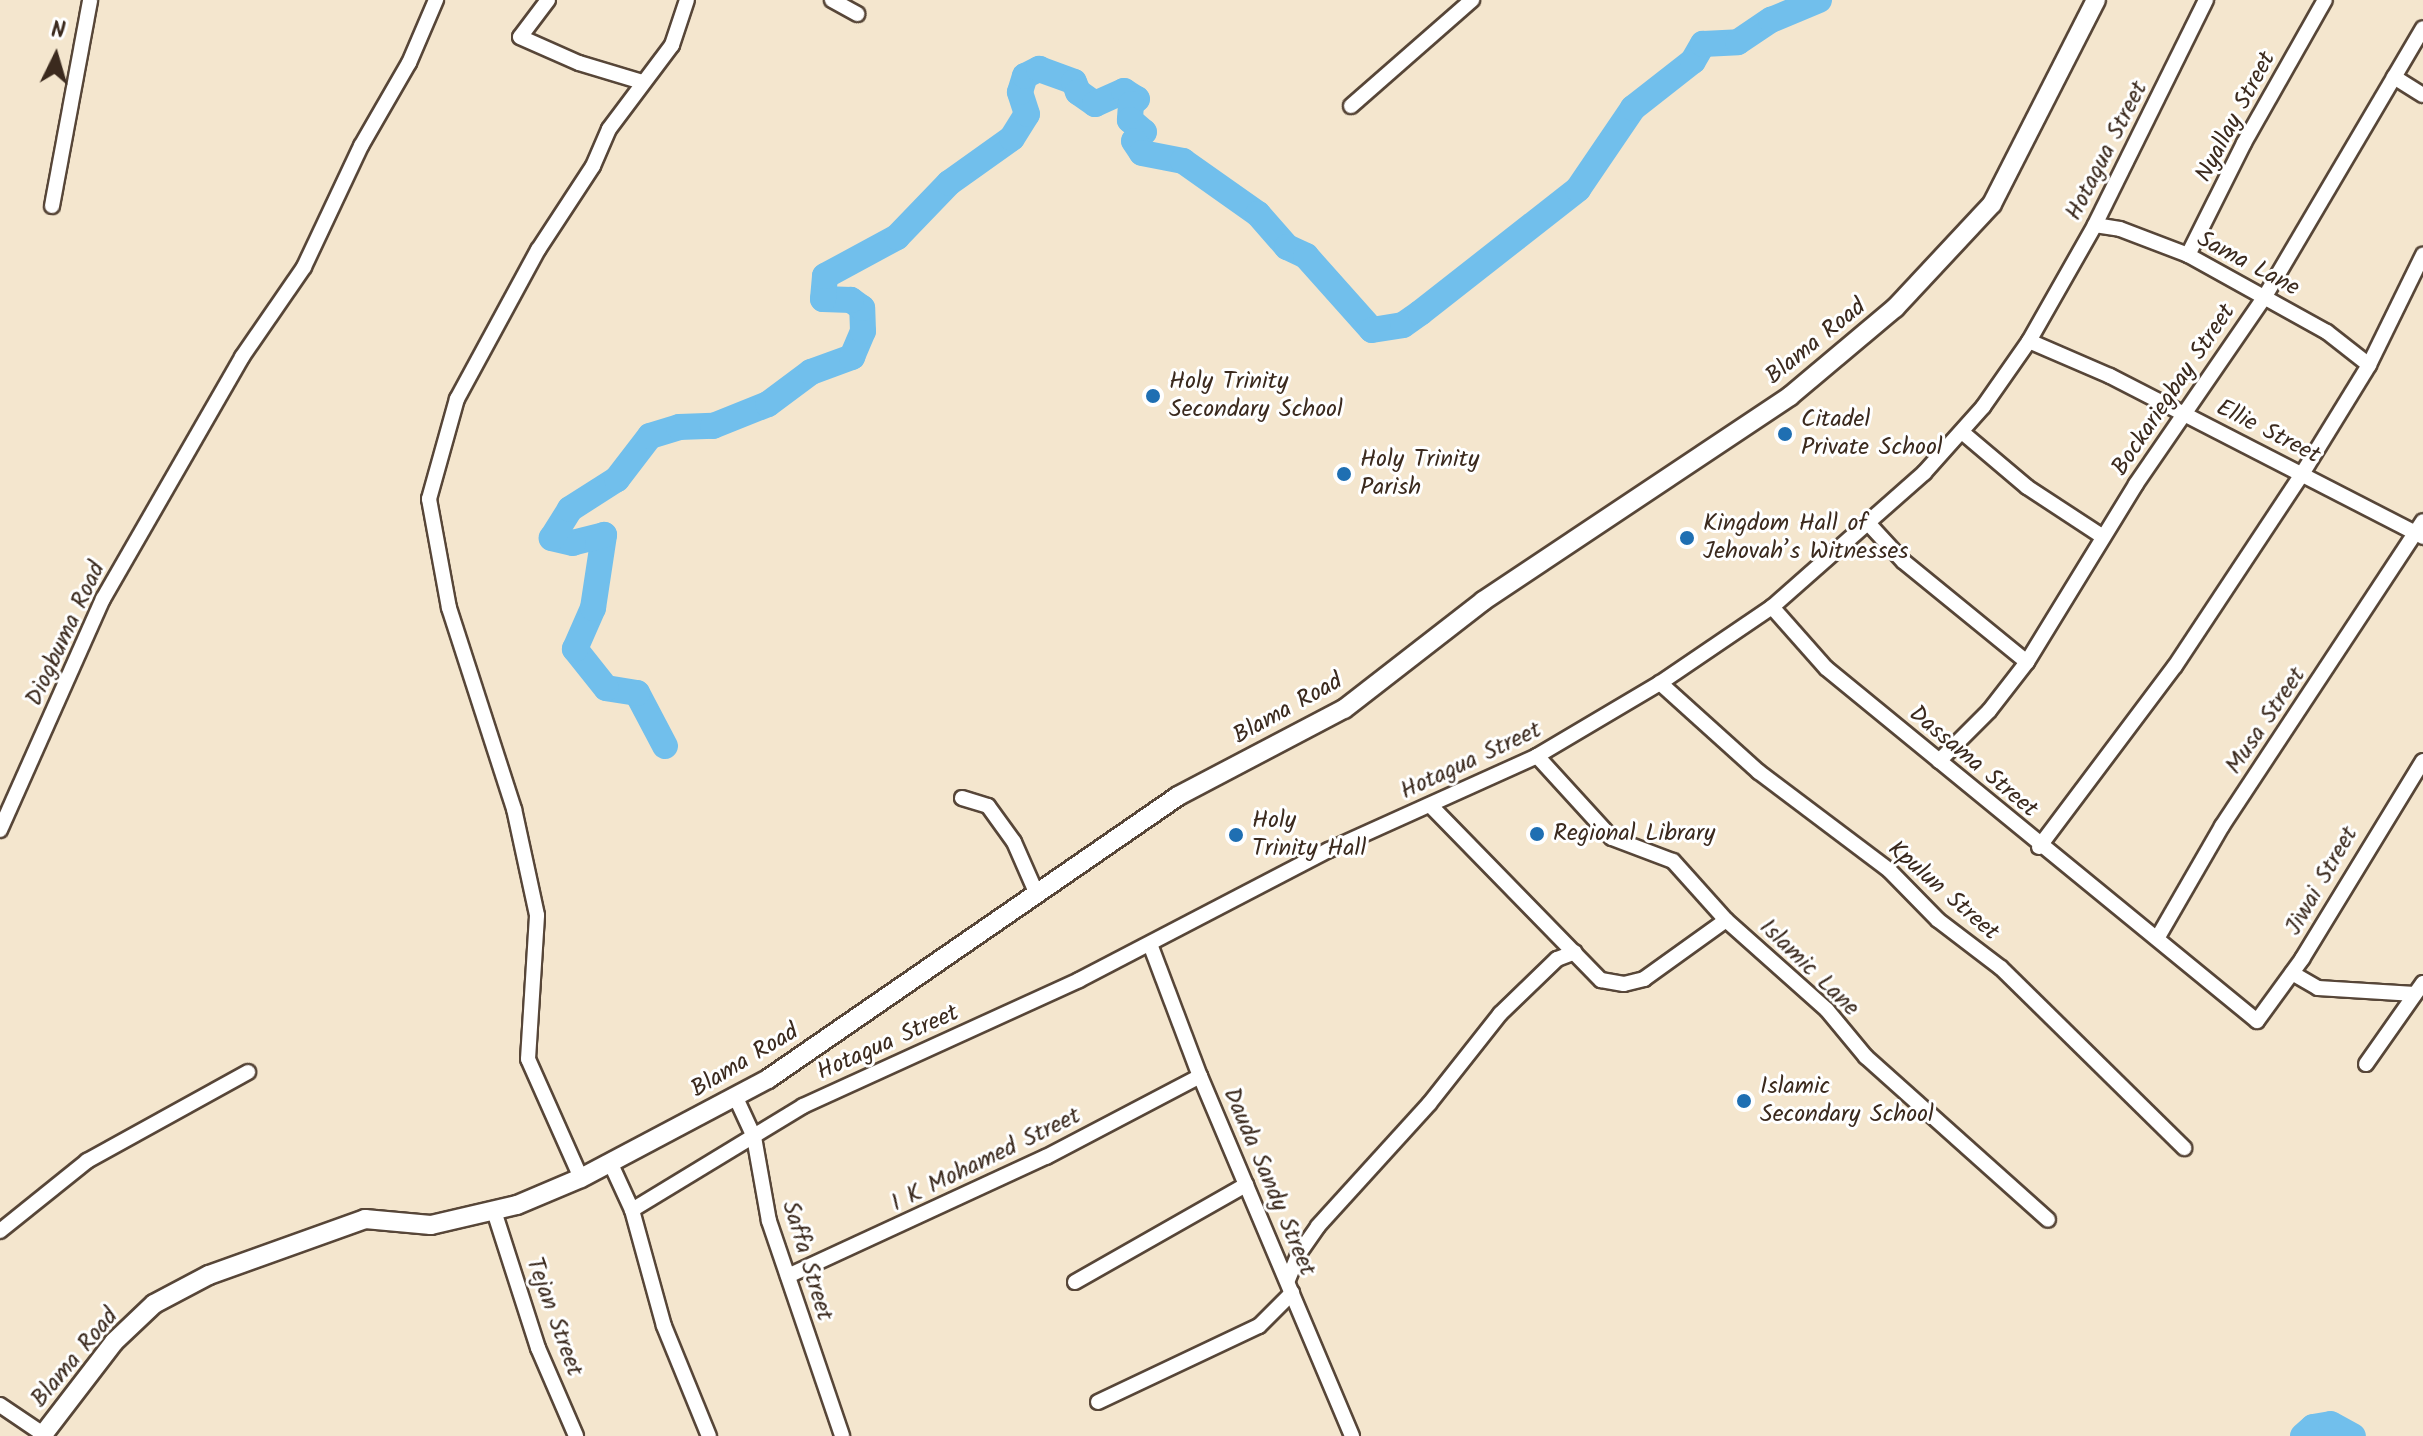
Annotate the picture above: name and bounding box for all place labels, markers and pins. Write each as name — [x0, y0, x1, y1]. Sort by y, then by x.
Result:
place label: Holy Trinity Secondary School — [1169, 368, 1343, 424]
marker: Holy Trinity Secondary School — [1144, 387, 1162, 405]
place label: Citadel Private School — [1801, 406, 1943, 462]
marker: Citadel Private School — [1776, 425, 1794, 443]
place label: Holy Trinity Parish — [1360, 446, 1479, 502]
marker: Holy Trinity Parish — [1335, 465, 1353, 483]
place label: Kingdom Hall of Jehovah’s Witnesses — [1703, 510, 1909, 566]
marker: Kingdom Hall of Jehovah’s Witnesses — [1678, 529, 1696, 547]
place label: Holy Trinity Hall — [1252, 807, 1366, 863]
place label: Regional Library — [1553, 820, 1715, 848]
marker: Regional Library — [1528, 825, 1546, 843]
marker: Holy Trinity Hall — [1227, 826, 1245, 844]
place label: Islamic Secondary School — [1760, 1073, 1934, 1129]
marker: Islamic Secondary School — [1735, 1092, 1753, 1110]

